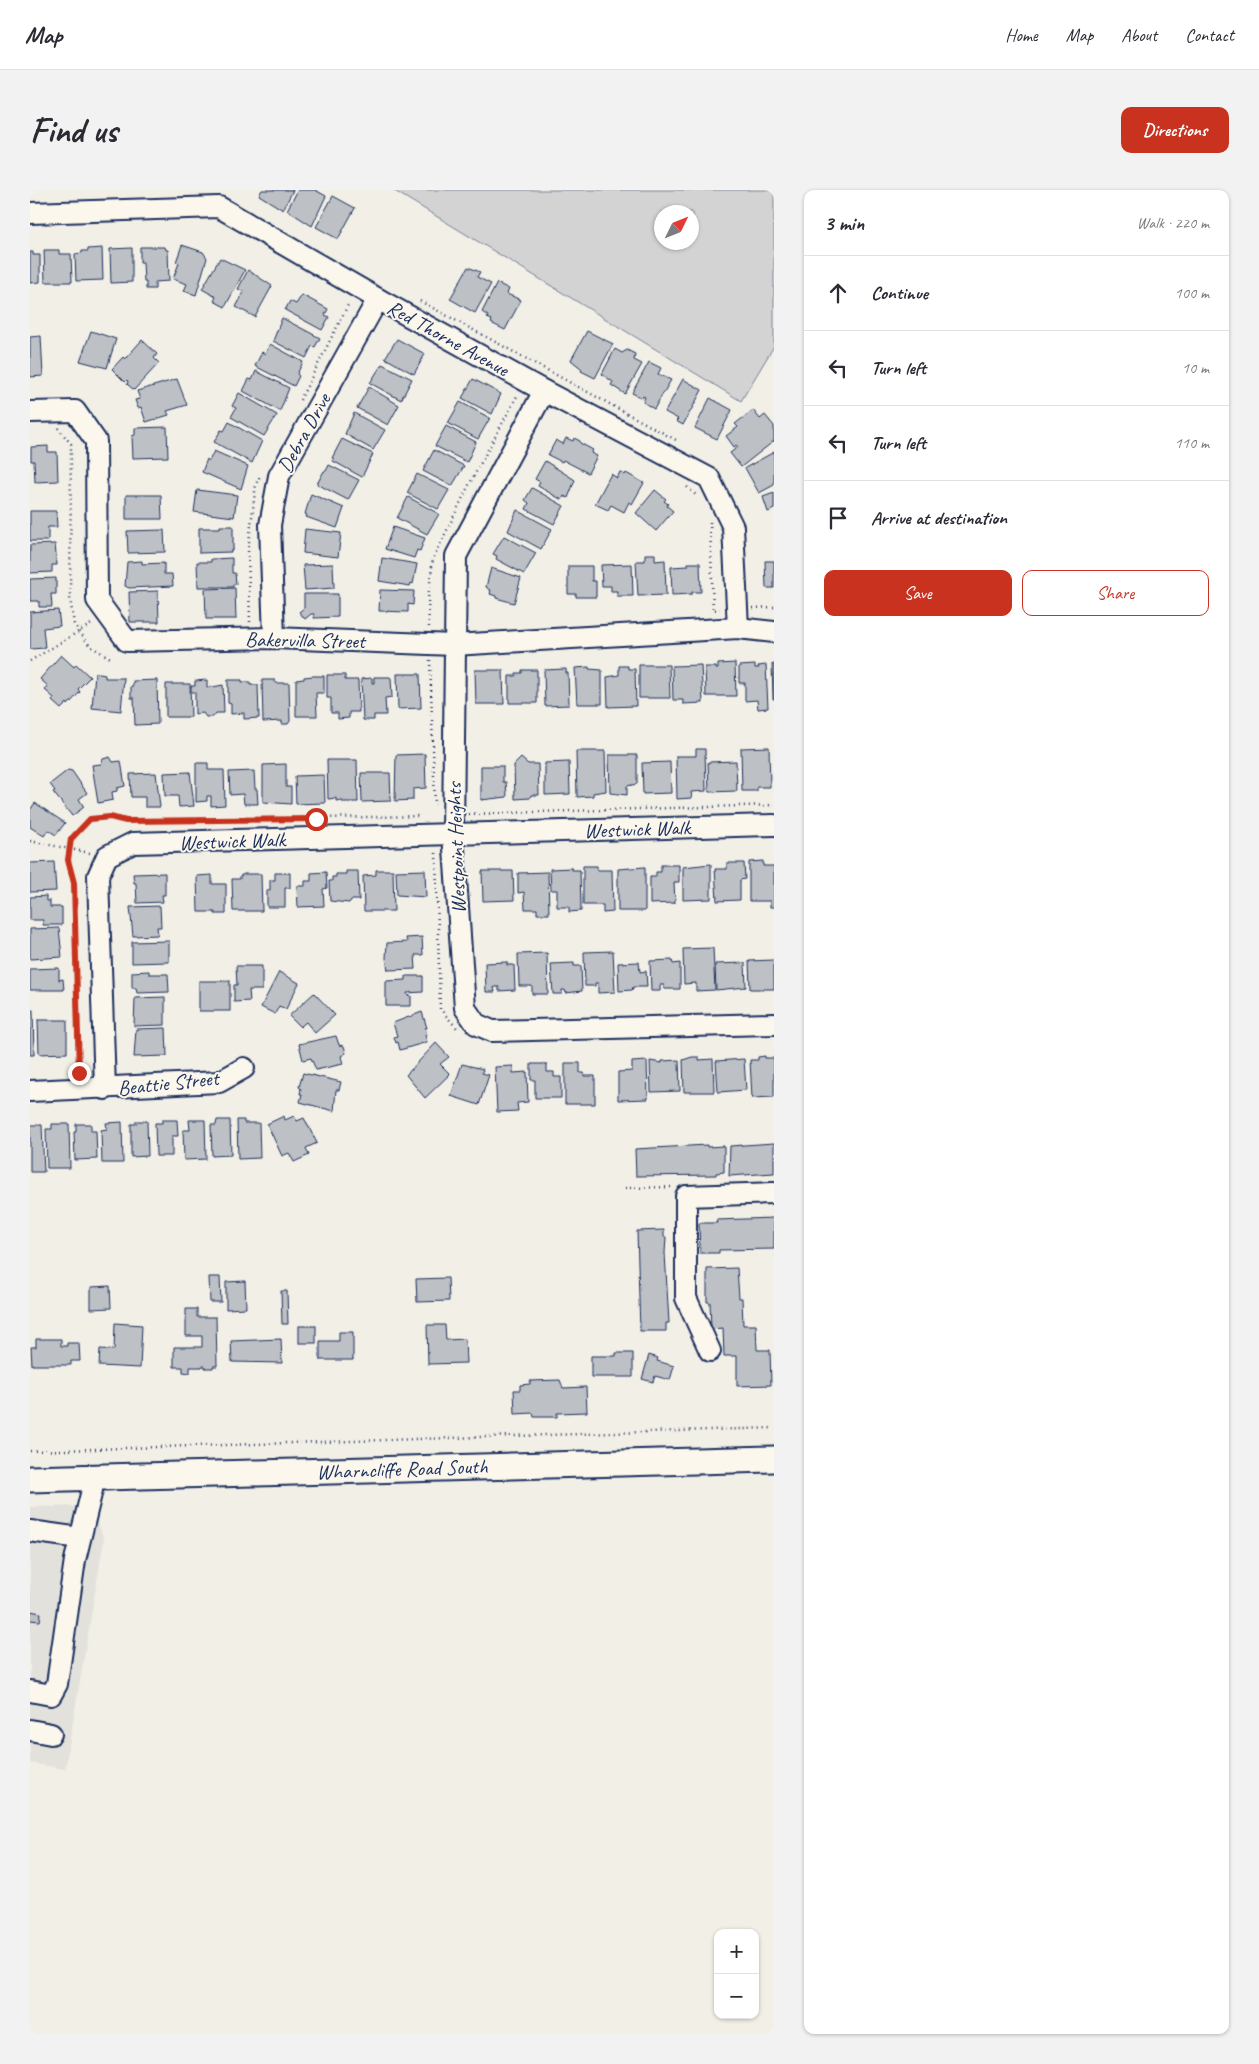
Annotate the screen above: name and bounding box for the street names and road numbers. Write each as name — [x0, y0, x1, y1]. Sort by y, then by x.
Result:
street label: Red Thorne Avenue — [383, 294, 514, 383]
street label: Debra Drive — [272, 387, 337, 477]
street label: Bakervilla Street — [245, 626, 367, 654]
street label: Westpoint Heights — [441, 780, 471, 914]
street label: Westwick Walk — [583, 814, 693, 844]
street label: Westwick Walk — [178, 826, 288, 856]
street label: Beattie Street — [116, 1065, 222, 1101]
street label: Wharncliffe Road South — [316, 1453, 488, 1485]

